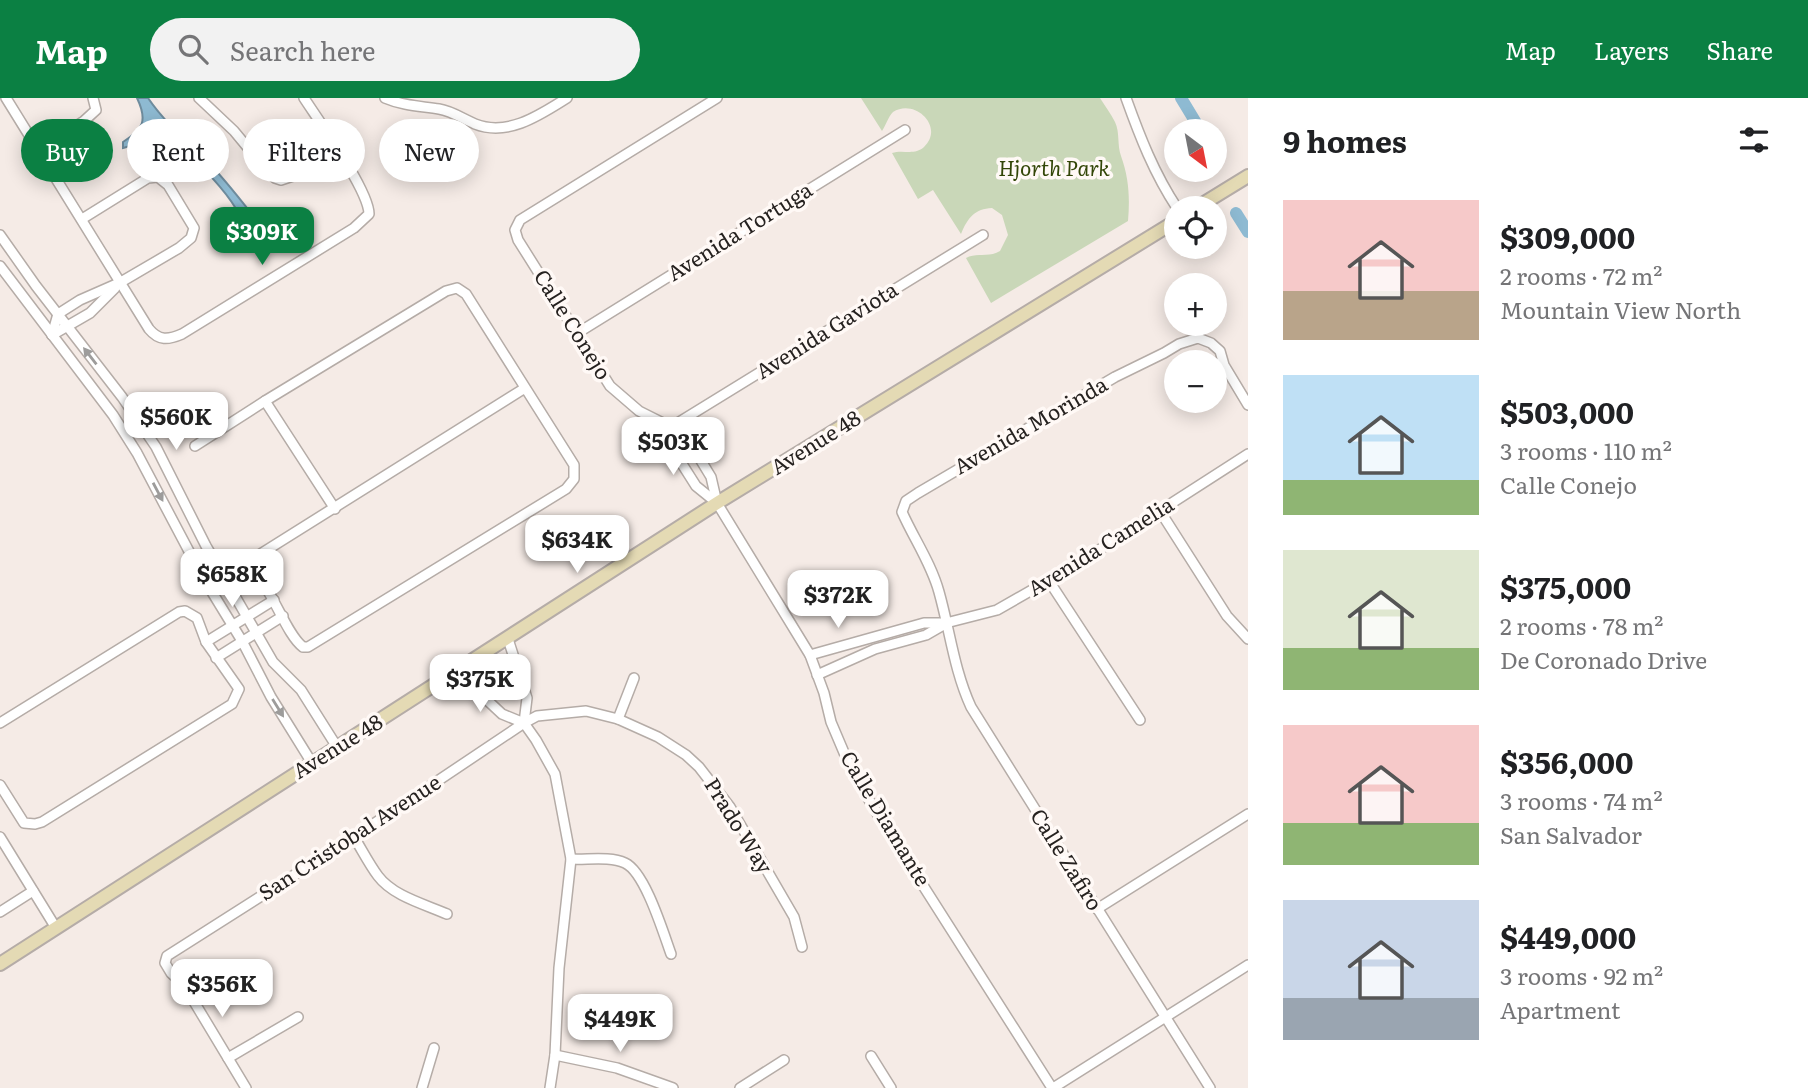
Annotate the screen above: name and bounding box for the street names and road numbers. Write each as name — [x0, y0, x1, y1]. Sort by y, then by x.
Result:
street label: Avenida Tortuga — [660, 172, 818, 287]
street label: Calle Conejo — [528, 262, 620, 385]
street label: Avenida Gaviota — [748, 272, 903, 385]
street label: Avenida Morinda — [947, 367, 1113, 481]
street label: Avenue 48 — [764, 401, 866, 481]
street label: Avenida Camelia — [1021, 487, 1179, 602]
street label: Avenue 48 — [286, 705, 388, 785]
street label: Calle Diamante — [834, 744, 940, 891]
street label: San Cristobal Avenue — [251, 765, 446, 907]
street label: Prado Way — [698, 771, 782, 879]
street label: Calle Zafiro — [1024, 802, 1112, 916]

